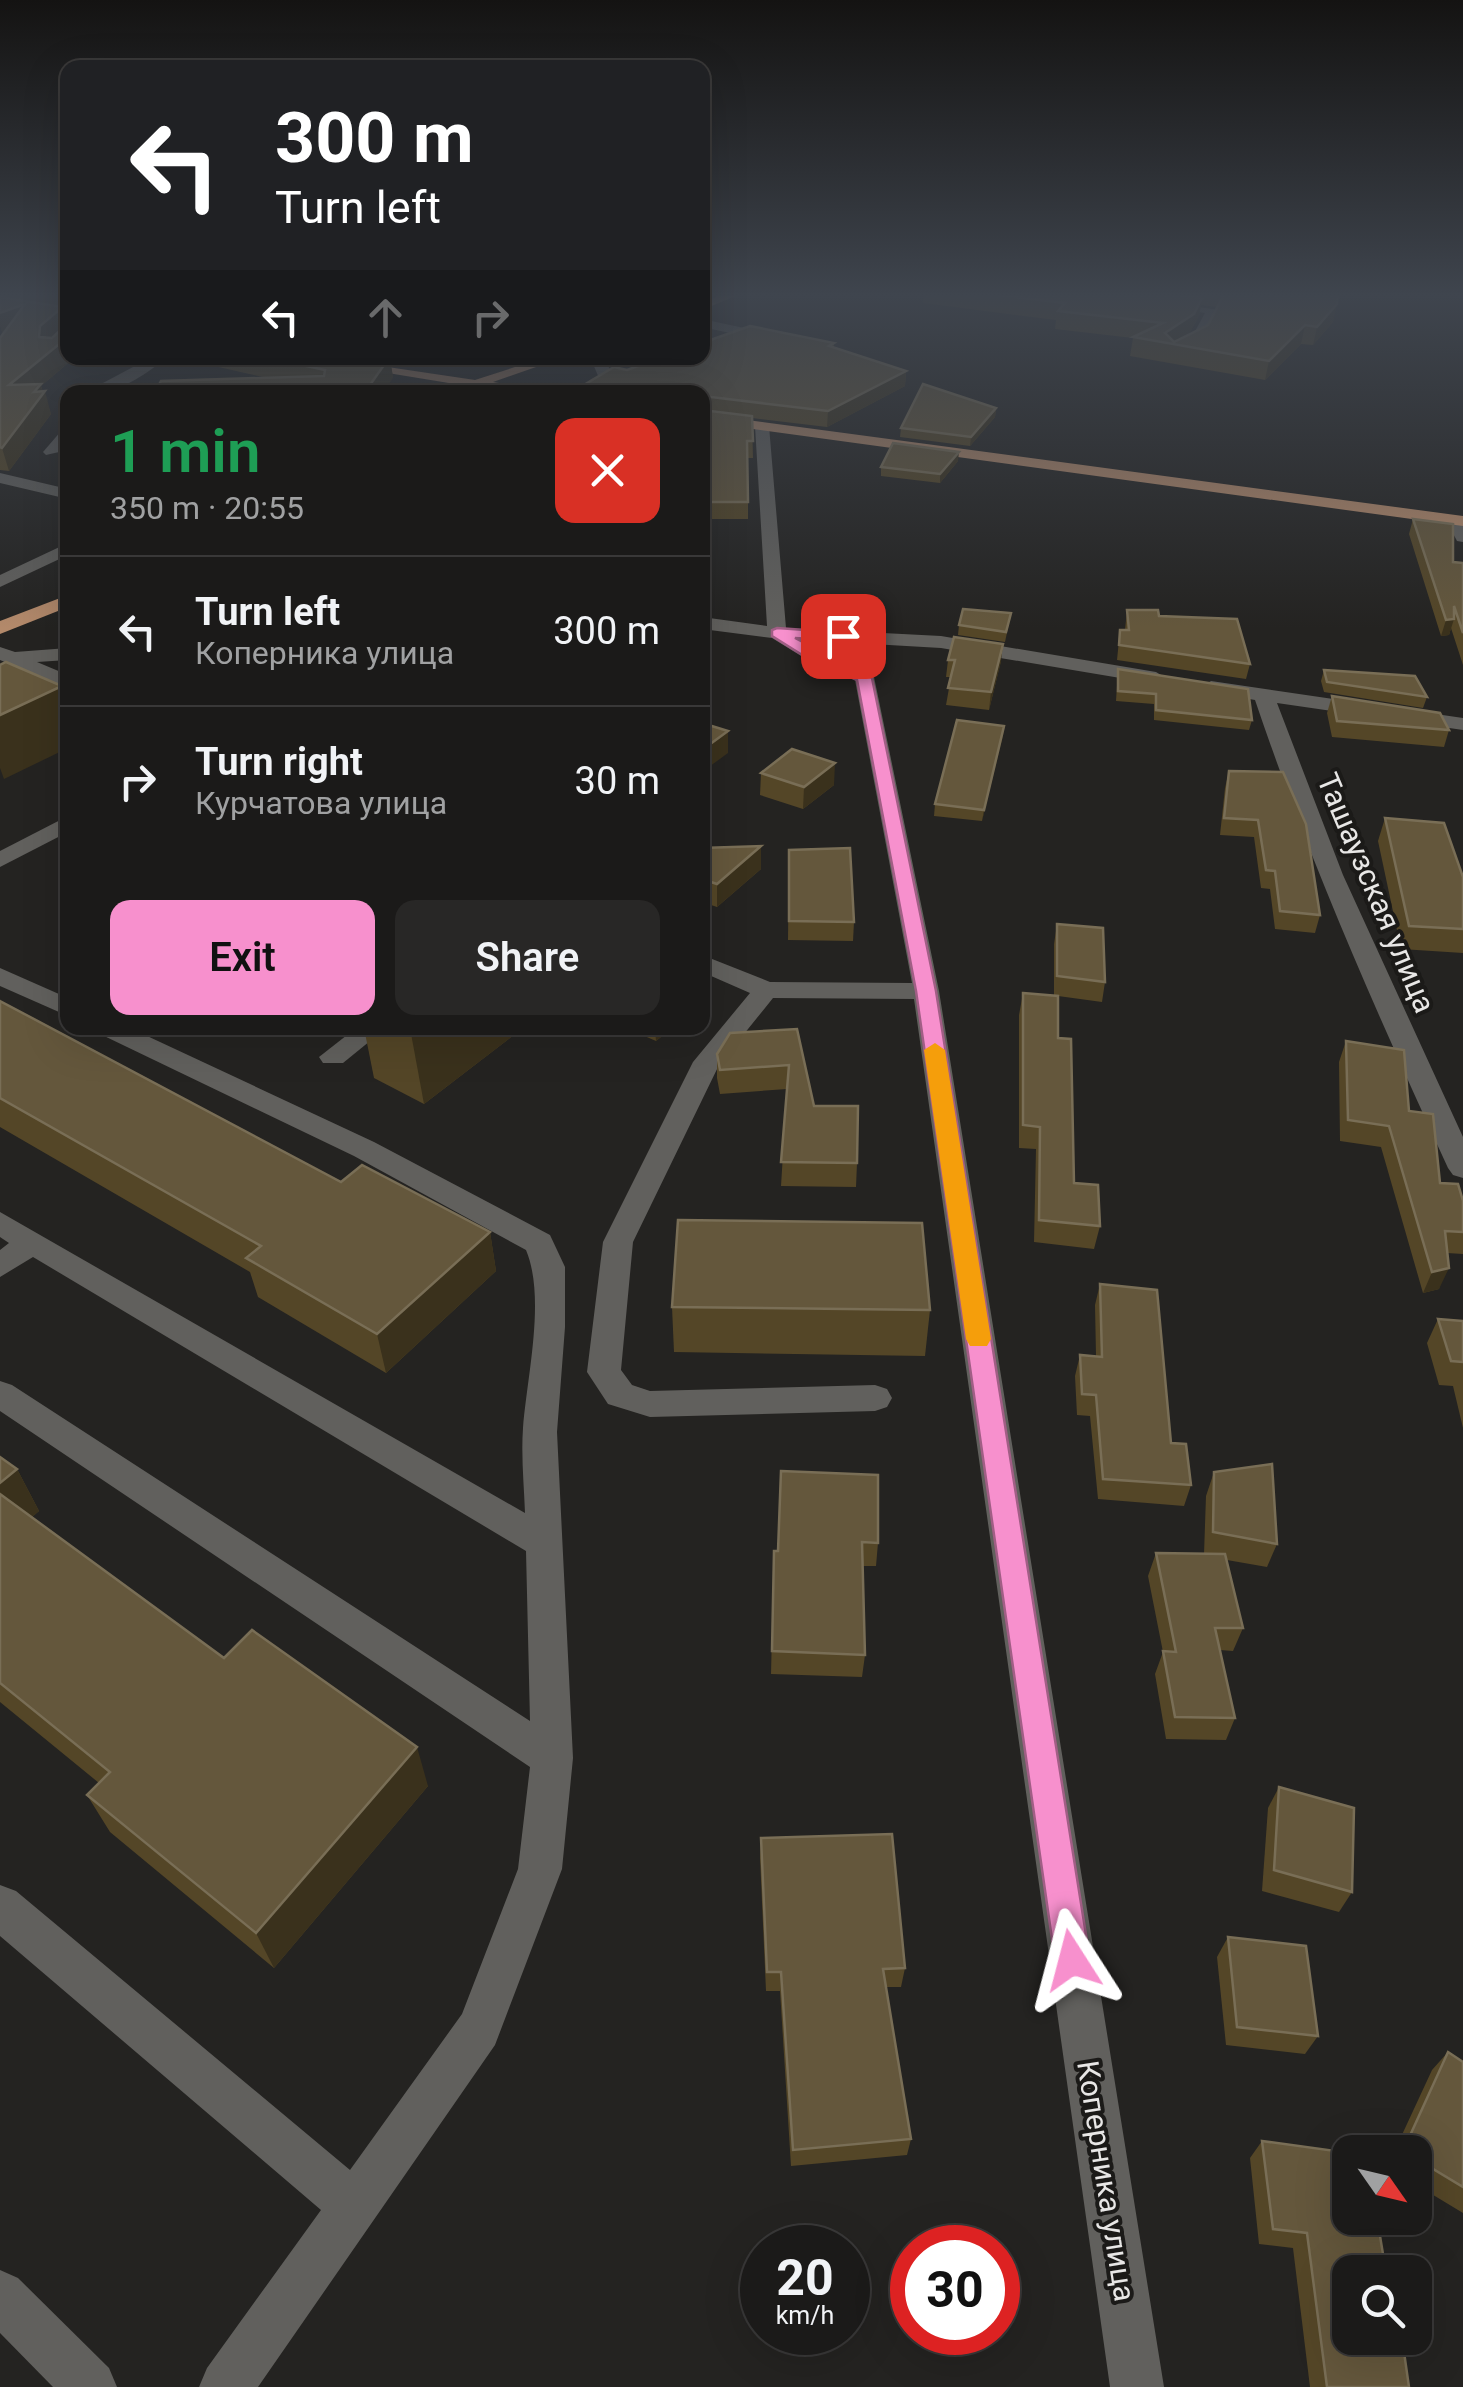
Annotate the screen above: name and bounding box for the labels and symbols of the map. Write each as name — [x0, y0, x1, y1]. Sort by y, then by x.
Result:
pin — [801, 594, 886, 679]
street label: Ташаузская улица — [1310, 768, 1443, 1018]
position arrow — [1020, 1908, 1124, 2012]
street label: Коперника улица — [1070, 2058, 1143, 2304]
north arrow — [1332, 2135, 1432, 2235]
speed limit sign: 30 — [890, 2225, 1020, 2355]

